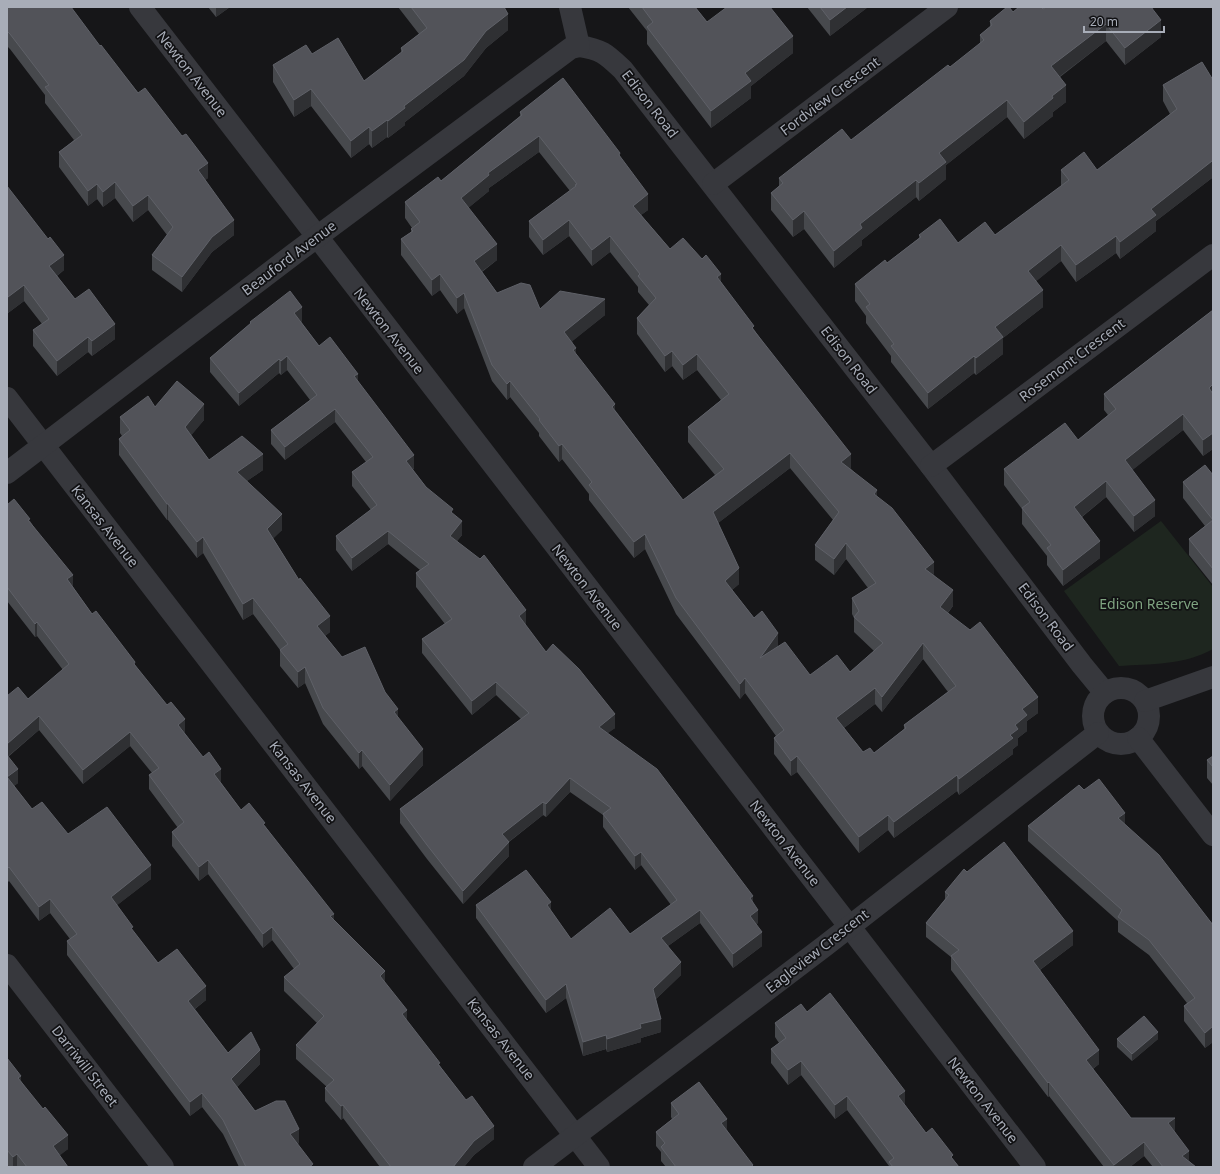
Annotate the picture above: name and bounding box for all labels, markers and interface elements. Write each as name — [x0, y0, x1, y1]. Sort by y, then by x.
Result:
scale bar — [1084, 8, 1164, 34]
text: 20 m — [1090, 13, 1118, 30]
street label: Newton Avenue — [153, 27, 232, 121]
street label: Fordview Crescent — [776, 52, 883, 139]
street label: Edison Road — [618, 66, 683, 142]
street label: Beauford Avenue — [238, 216, 340, 299]
street label: Newton Avenue — [350, 284, 429, 378]
street label: Rosemont Crescent — [1015, 314, 1129, 406]
street label: Edison Road — [817, 322, 882, 398]
street label: Kansas Avenue — [67, 481, 143, 571]
street label: Newton Avenue — [548, 540, 627, 634]
street label: Edison Road — [1014, 579, 1078, 655]
park label: Edison Reserve — [1099, 594, 1199, 613]
street label: Kansas Avenue — [265, 737, 341, 827]
street label: Newton Avenue — [746, 796, 825, 890]
street label: Eagleview Crescent — [761, 904, 872, 997]
street label: Kansas Avenue — [463, 994, 539, 1084]
street label: Darriwill Street — [48, 1021, 123, 1110]
street label: Newton Avenue — [944, 1053, 1023, 1147]

